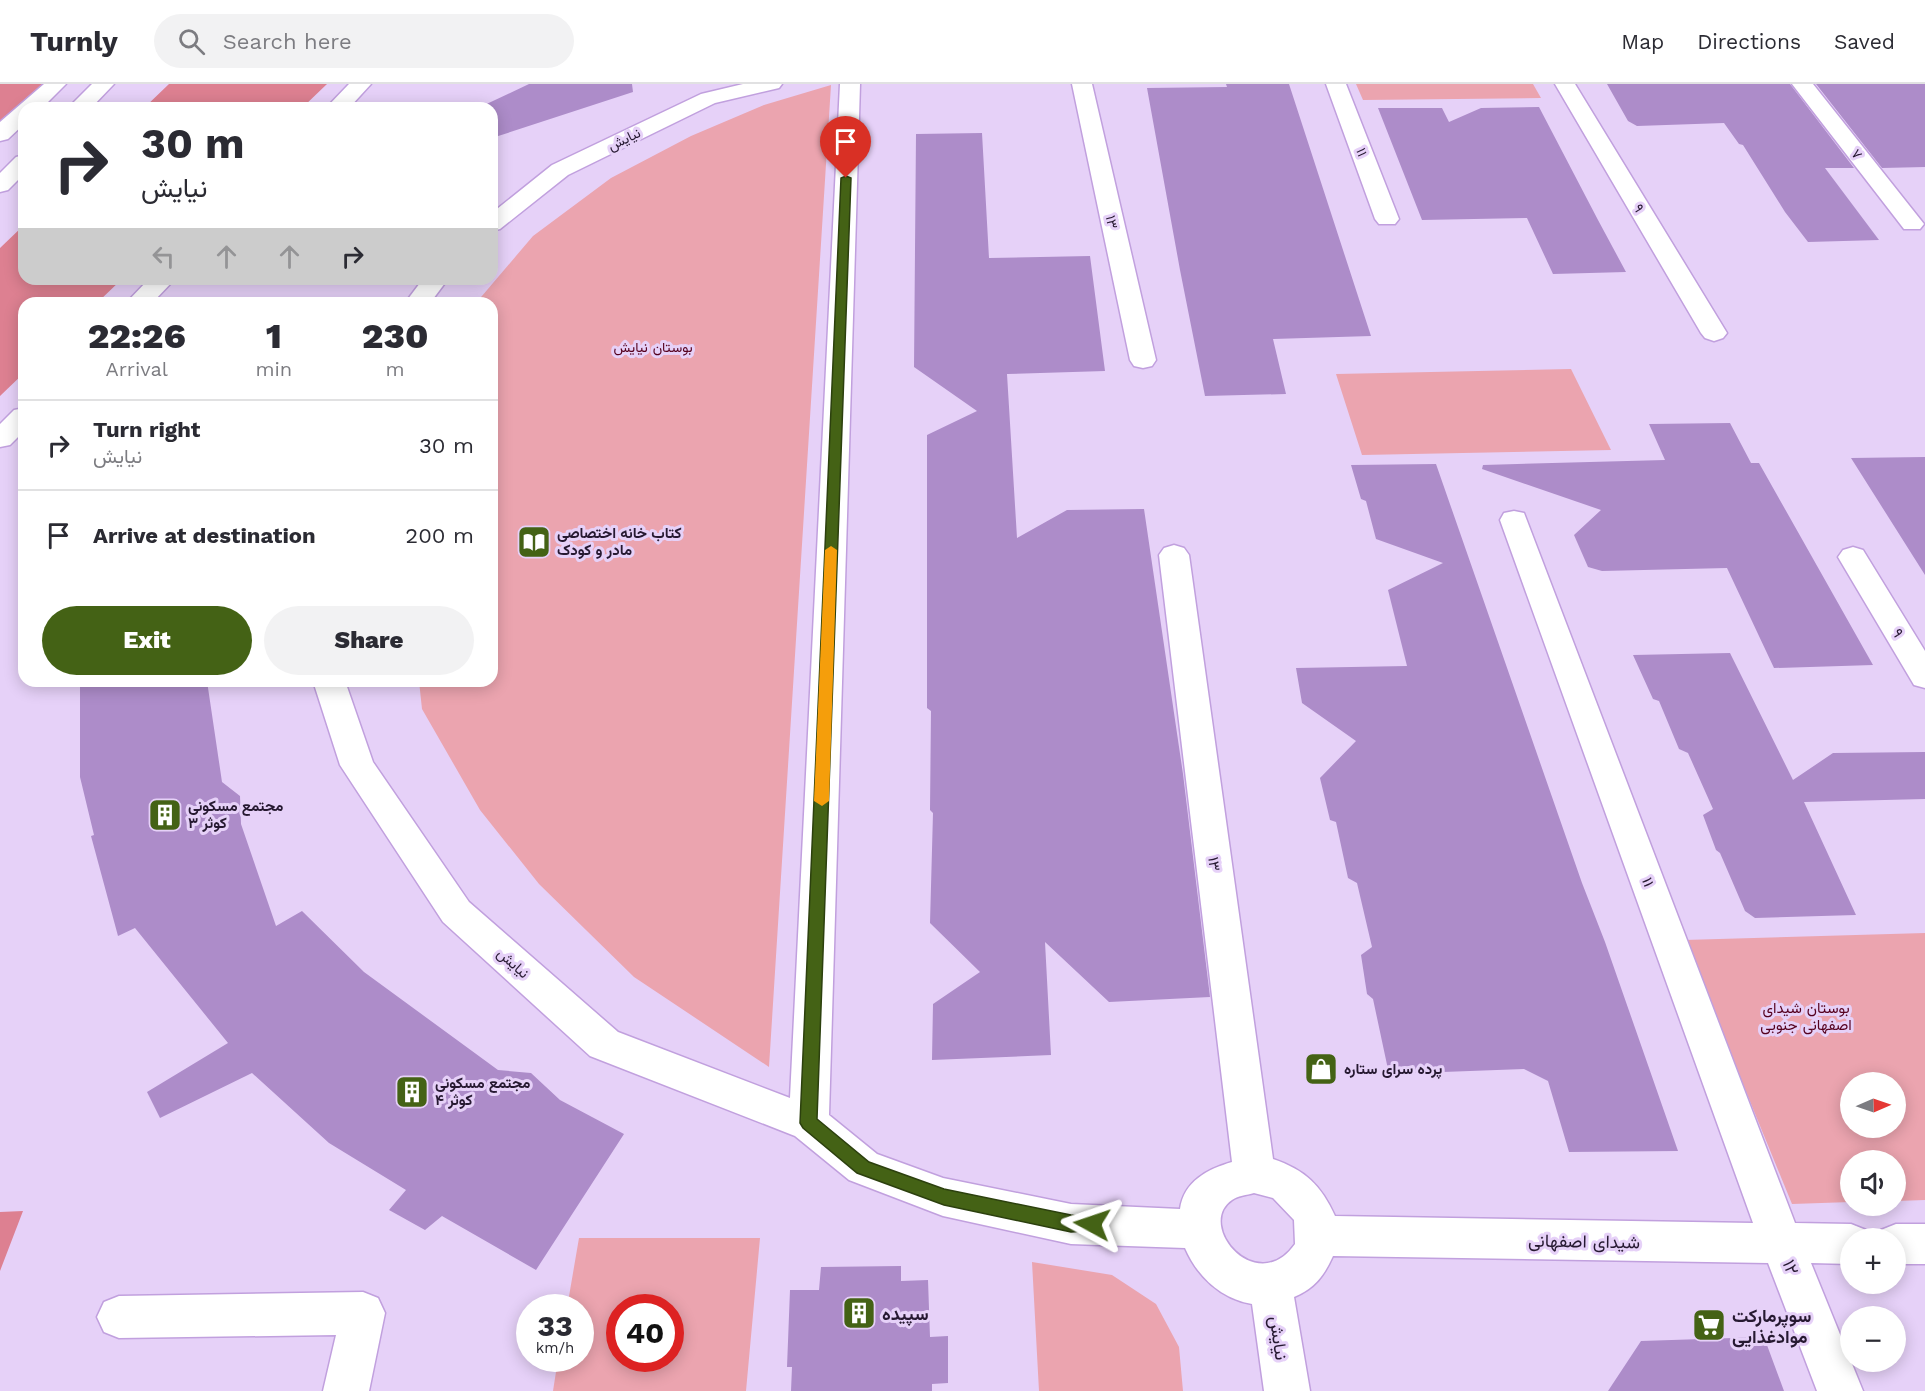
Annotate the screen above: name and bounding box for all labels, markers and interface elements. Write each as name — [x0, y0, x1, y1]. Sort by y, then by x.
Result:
search box — [154, 14, 574, 68]
text: Turnly — [30, 25, 118, 58]
icon: search — [175, 25, 208, 58]
text: Search here — [223, 29, 352, 54]
text: Map — [1621, 29, 1664, 54]
text: Directions — [1697, 29, 1801, 54]
text: Saved — [1834, 29, 1895, 54]
pin — [820, 116, 871, 178]
text: 30 m — [141, 119, 245, 168]
street label: نیایش — [605, 124, 643, 155]
icon: arrive — [829, 125, 862, 158]
icon: right — [42, 126, 120, 204]
street label: ۱۱ — [1353, 145, 1371, 159]
street label: ۷ — [1848, 146, 1866, 162]
text: نیایش — [141, 172, 207, 204]
street label: ۹ — [1630, 201, 1648, 215]
street label: ۱۳ — [1103, 214, 1121, 230]
icon: left — [147, 240, 180, 273]
icon: ahead — [210, 240, 243, 273]
icon: ahead — [273, 240, 306, 273]
icon: right — [336, 240, 369, 273]
text: 22:26 — [88, 315, 186, 357]
text: 1 — [266, 315, 282, 357]
text: 230 — [362, 315, 428, 357]
park label: بوستان نیایش — [613, 339, 693, 356]
text: Arrival — [105, 357, 168, 381]
text: min — [255, 357, 292, 381]
text: m — [386, 357, 405, 381]
text: Turn right — [93, 417, 200, 442]
icon: right — [42, 429, 75, 462]
text: 30 m — [419, 433, 474, 458]
text: نیایش — [93, 444, 142, 468]
icon: arrive — [42, 519, 75, 552]
text: Arrive at destination — [93, 523, 316, 548]
text: 200 m — [405, 523, 474, 548]
library icon: کتاب خانه اختصاصی مادر و کودک — [516, 524, 552, 560]
place label: کتاب خانه اختصاصی مادر و کودک — [557, 524, 682, 559]
button: Exit — [42, 606, 252, 675]
button: Share — [264, 606, 474, 675]
street label: ۹ — [1888, 625, 1908, 641]
building icon: مجتمع مسکونی کوثر ۳ — [147, 797, 183, 833]
place label: مجتمع مسکونی کوثر ۳ — [188, 797, 283, 832]
street label: ۱۳ — [1204, 856, 1224, 872]
street label: ۱۱ — [1638, 875, 1658, 889]
street label: نیایش — [493, 944, 533, 983]
park label: بوستان شیدای اصفهانی جنوبی — [1760, 999, 1852, 1035]
shop icon: پرده سرای ستاره — [1303, 1051, 1339, 1087]
place label: پرده سرای ستاره — [1344, 1060, 1442, 1079]
north arrow — [1840, 1072, 1906, 1138]
map controls — [1840, 1072, 1906, 1372]
building icon: مجتمع مسکونی کوثر ۴ — [394, 1074, 430, 1110]
place label: مجتمع مسکونی کوثر ۴ — [435, 1074, 530, 1109]
button: sound — [1840, 1150, 1906, 1216]
position arrow — [1060, 1192, 1124, 1256]
button: + — [1840, 1228, 1906, 1294]
street label: شیدای اصفهانی — [1528, 1230, 1640, 1253]
street label: ۱۲ — [1779, 1256, 1803, 1278]
speed limit sign: 40 — [606, 1294, 684, 1372]
building icon: سپیده — [841, 1295, 877, 1331]
place label: سپیده — [882, 1303, 929, 1326]
place label: سوپرمارکت موادغذایی — [1732, 1305, 1811, 1348]
button: − — [1840, 1306, 1906, 1372]
supermarket icon: سوپرمارکت موادغذایی — [1691, 1307, 1727, 1343]
text: 33 — [537, 1308, 573, 1343]
street label: نیایش — [1265, 1315, 1292, 1362]
text: km/h — [536, 1339, 574, 1357]

